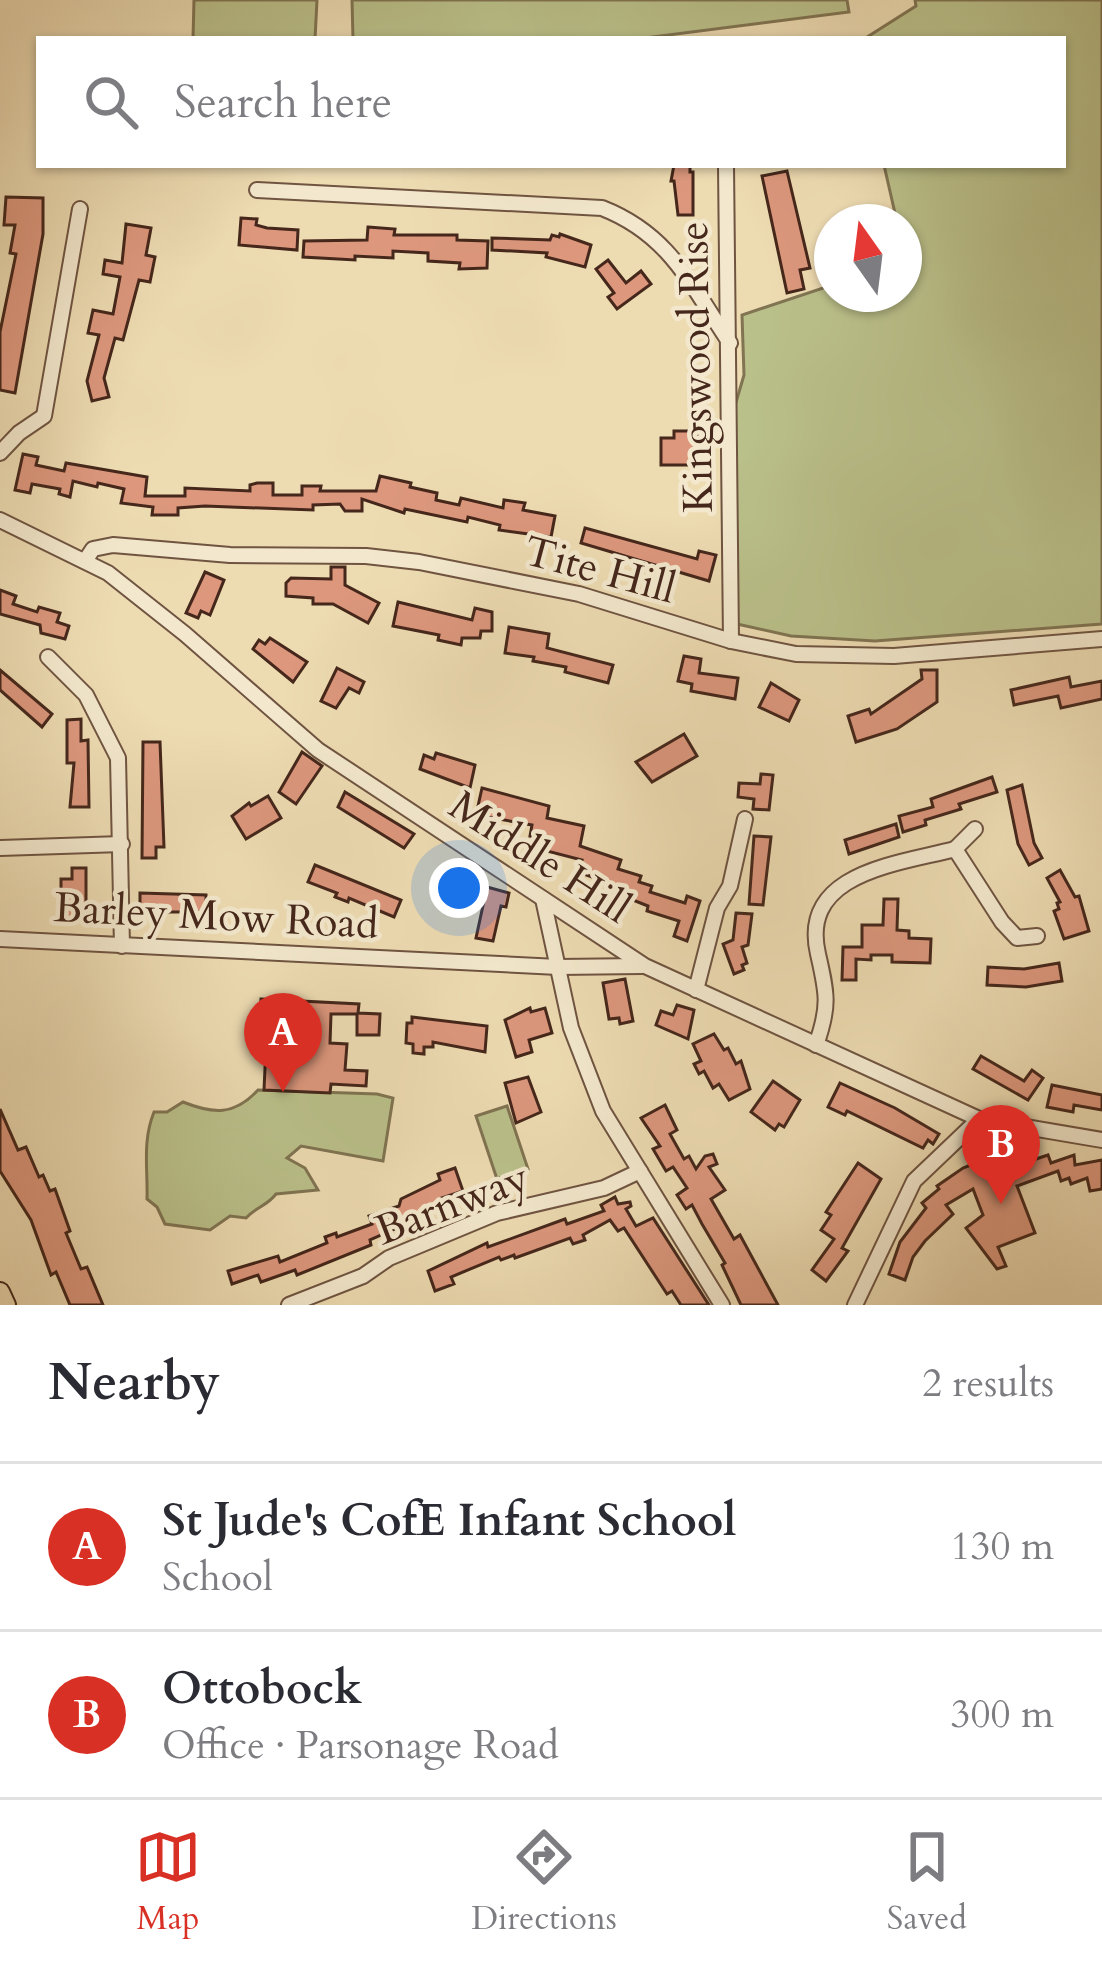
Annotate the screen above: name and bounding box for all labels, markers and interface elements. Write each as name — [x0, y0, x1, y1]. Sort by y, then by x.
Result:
search box — [36, 36, 1066, 168]
icon: search — [78, 69, 144, 135]
text: Search here — [174, 72, 392, 133]
north arrow — [814, 204, 922, 312]
street label: Kingswood Rise — [665, 221, 727, 513]
street label: Tite Hill — [518, 522, 682, 618]
street label: Middle Hill — [438, 777, 642, 937]
your location — [429, 858, 489, 918]
street label: Barley Mow Road — [52, 879, 380, 953]
pin: A — [244, 993, 322, 1092]
pin: B — [962, 1105, 1040, 1204]
street label: Barnway — [367, 1149, 537, 1259]
text: Nearby — [48, 1348, 220, 1418]
text: 2 results — [922, 1357, 1054, 1410]
text: St Jude's CofE Infant School — [162, 1490, 736, 1551]
text: A — [72, 1520, 102, 1573]
text: 130 m — [951, 1520, 1054, 1573]
text: School — [162, 1551, 273, 1604]
text: Ottobock — [162, 1658, 362, 1719]
text: B — [73, 1688, 101, 1741]
text: 300 m — [951, 1688, 1054, 1741]
text: Office · Parsonage Road — [162, 1719, 559, 1772]
tab: Map — [135, 1824, 201, 1941]
tab: Directions — [471, 1824, 617, 1941]
tab: Saved — [887, 1824, 967, 1941]

